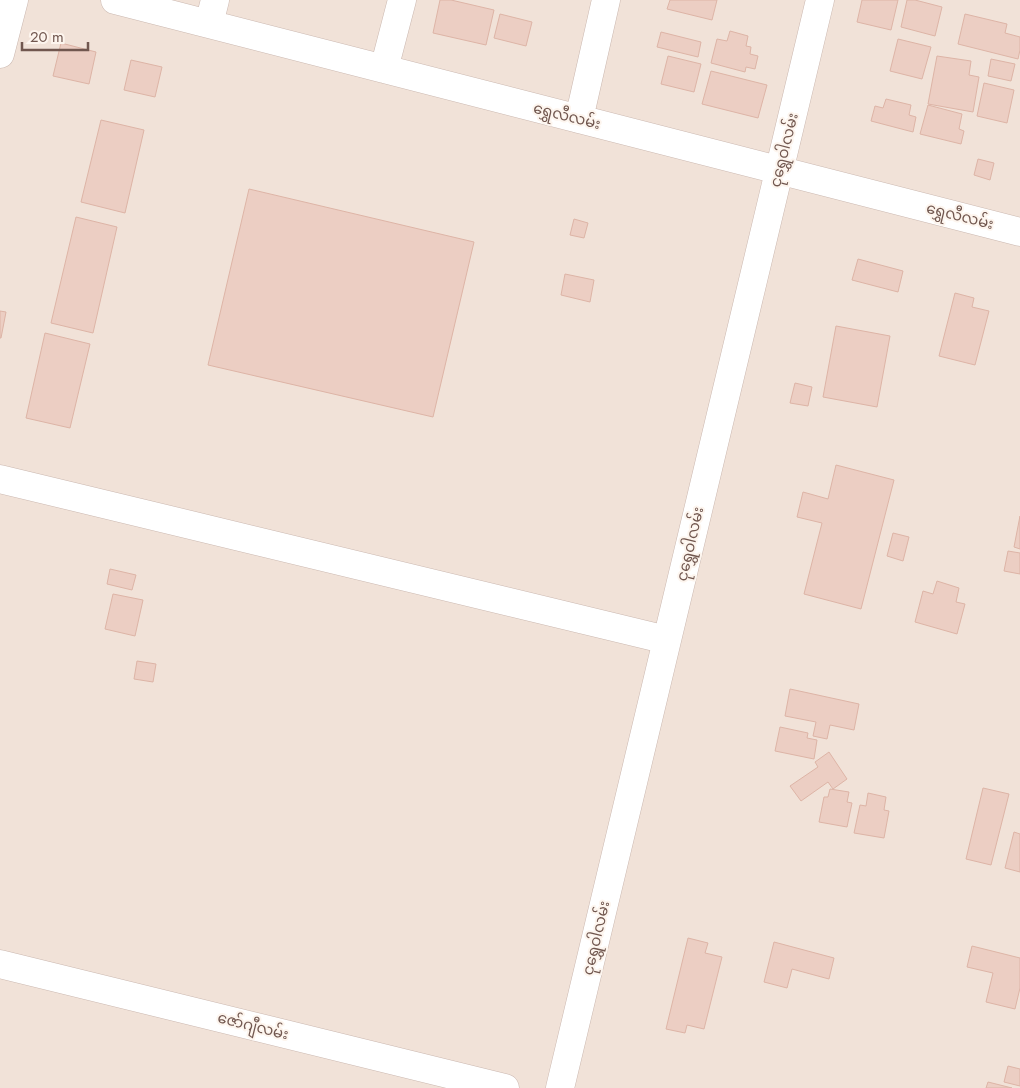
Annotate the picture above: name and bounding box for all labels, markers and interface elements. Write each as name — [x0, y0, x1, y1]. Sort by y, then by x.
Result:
scale bar — [22, 20, 89, 52]
text: 20 m — [30, 26, 64, 48]
street label: ရွှေလီလမ်း — [531, 97, 603, 136]
street label: ငုရွှေဝါလမ်း — [764, 111, 805, 190]
street label: ရွှေလီလမ်း — [924, 197, 996, 236]
street label: ငုရွှေဝါလမ်း — [671, 505, 710, 584]
street label: ငုရွှေဝါလမ်း — [577, 899, 616, 978]
street label: ဇော်ဂျီလမ်း — [215, 1007, 291, 1046]

